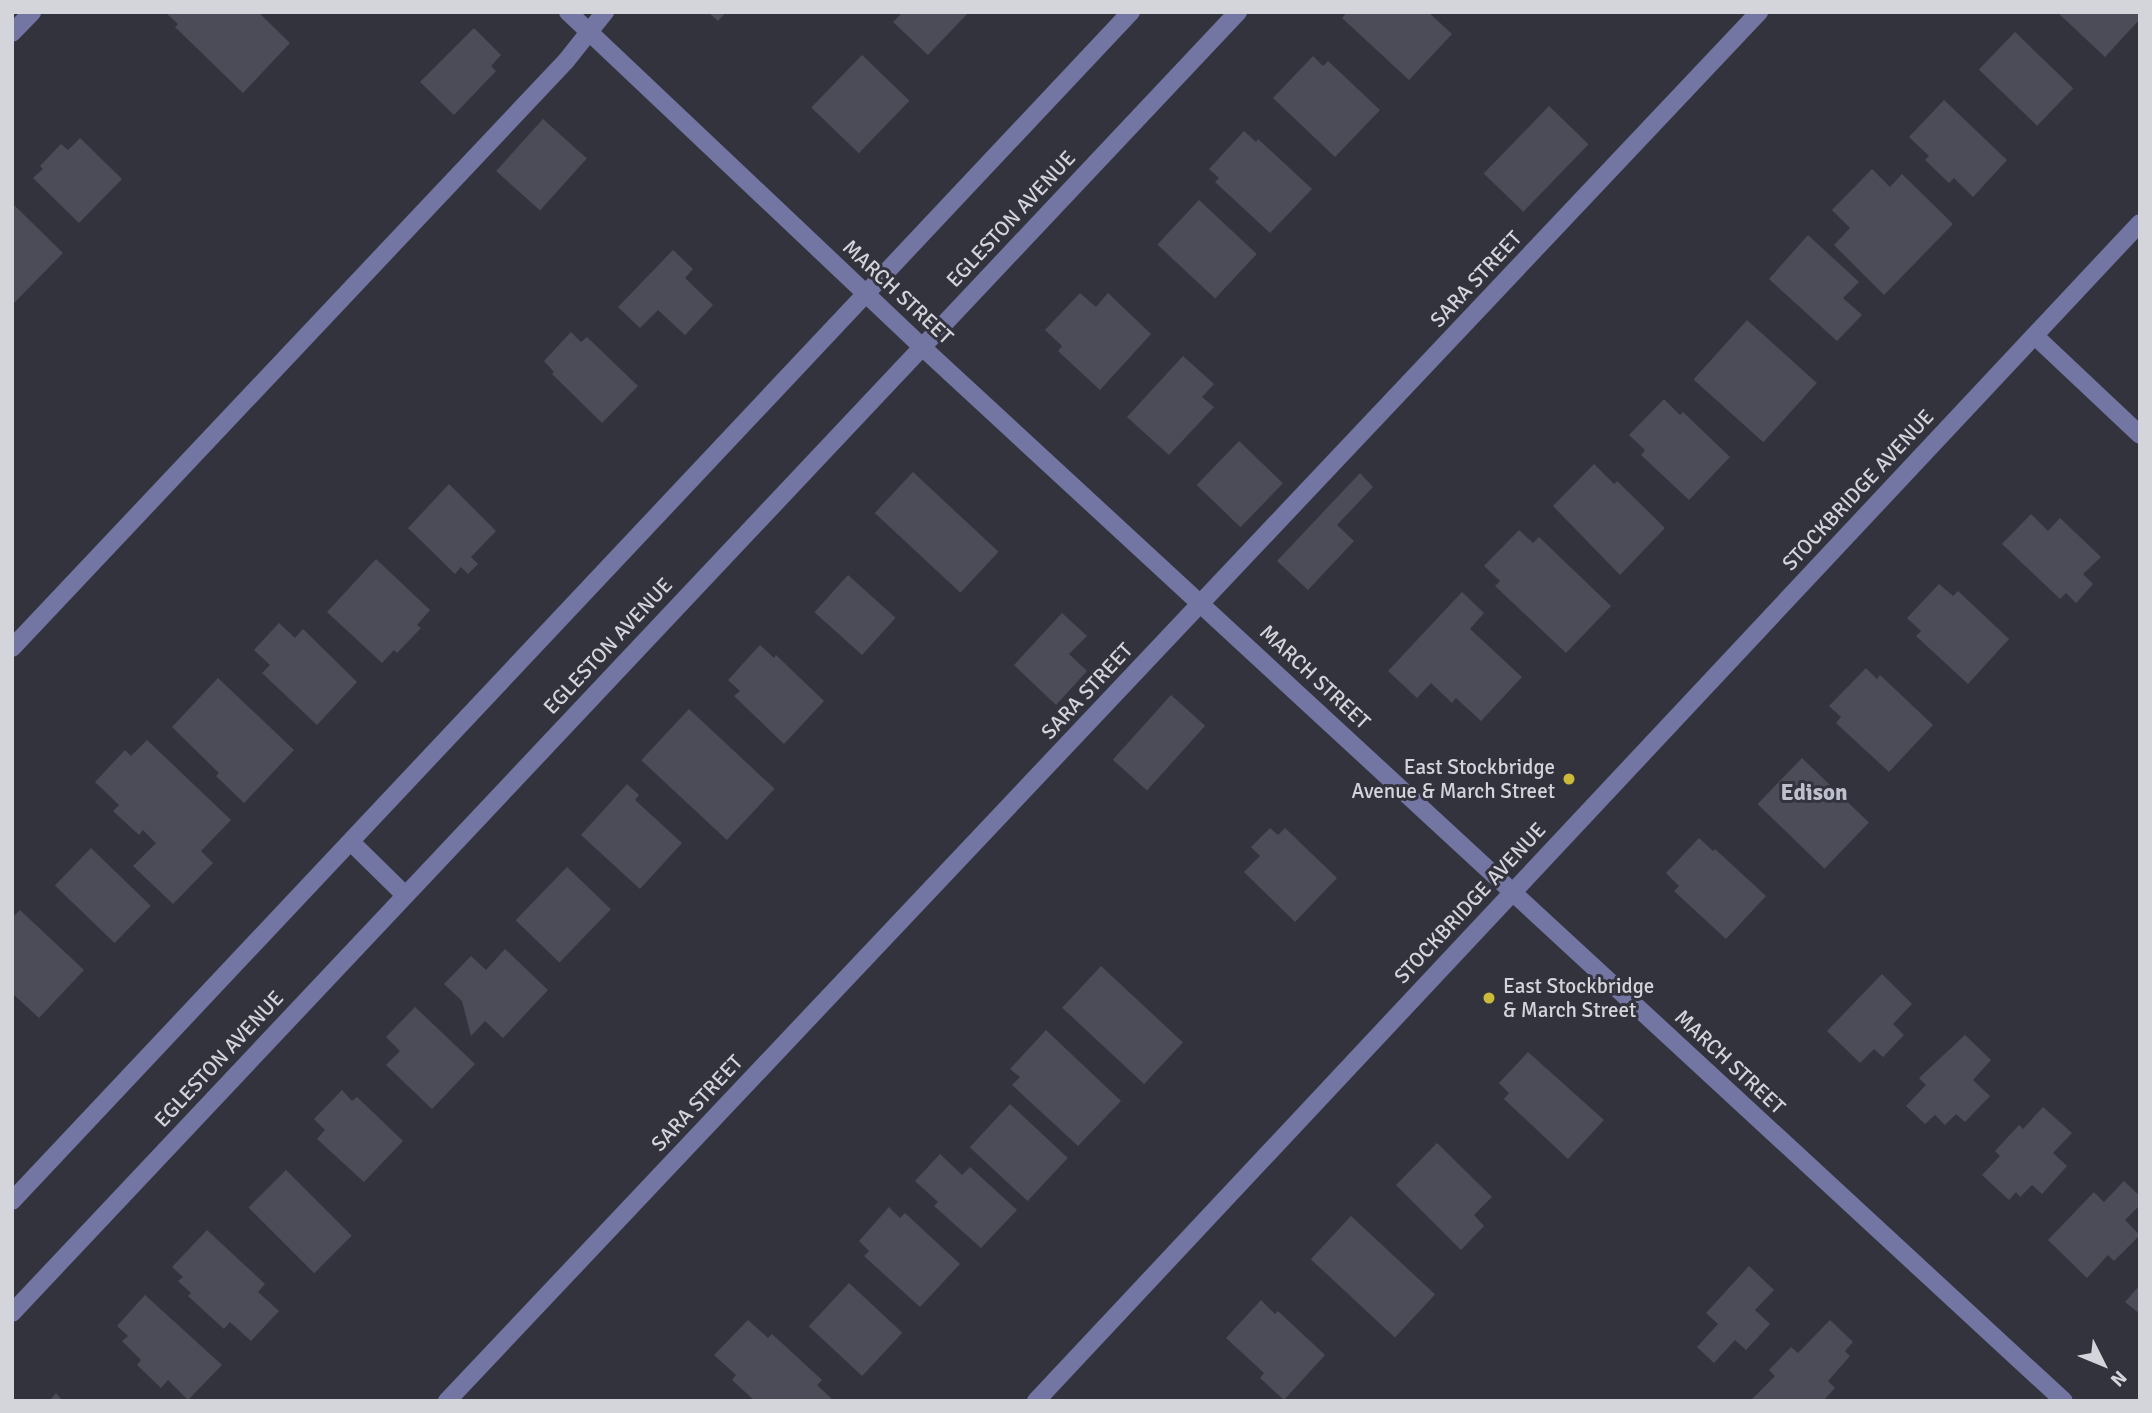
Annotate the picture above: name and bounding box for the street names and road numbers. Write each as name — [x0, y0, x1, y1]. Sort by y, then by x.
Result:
street label: EGLESTON AVENUE — [941, 146, 1081, 292]
street label: SARA STREET — [1425, 226, 1527, 332]
street label: MARCH STREET — [838, 234, 958, 350]
street label: STOCKBRIDGE AVENUE — [1777, 404, 1939, 576]
street label: EGLESTON AVENUE — [538, 573, 678, 719]
street label: MARCH STREET — [1255, 619, 1375, 735]
street label: SARA STREET — [1036, 638, 1138, 744]
street label: STOCKBRIDGE AVENUE — [1389, 817, 1551, 989]
street label: EGLESTON AVENUE — [149, 986, 289, 1132]
street label: MARCH STREET — [1670, 1004, 1790, 1120]
street label: SARA STREET — [646, 1050, 748, 1156]

